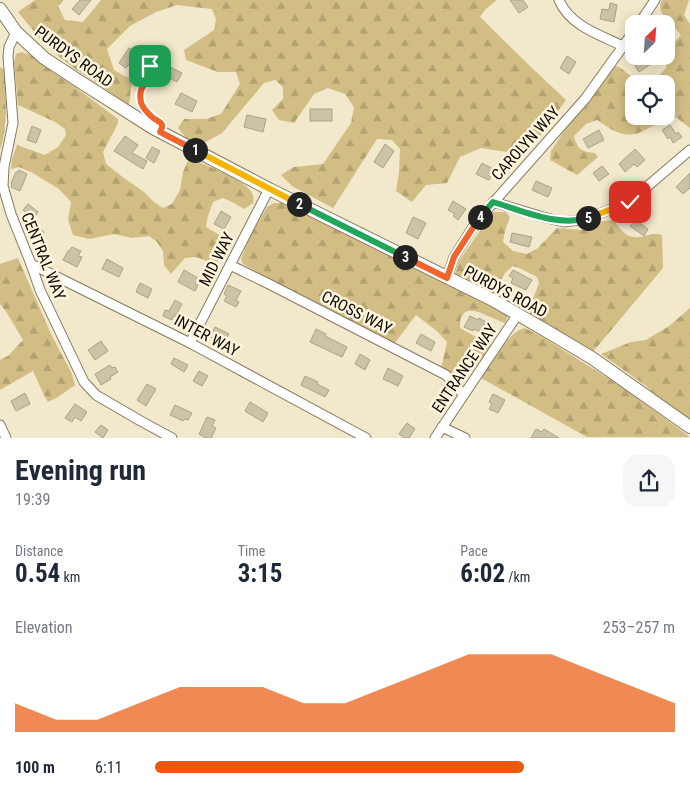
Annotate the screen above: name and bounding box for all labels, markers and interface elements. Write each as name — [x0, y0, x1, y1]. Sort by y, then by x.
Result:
north arrow — [625, 15, 675, 65]
map controls — [625, 15, 675, 125]
street label: PURDYS ROAD — [31, 22, 116, 91]
pin — [129, 45, 171, 87]
icon: arrive — [136, 52, 164, 80]
button: locate — [625, 75, 675, 125]
street label: CAROLYN WAY — [487, 102, 564, 184]
pin: 1 — [182, 138, 208, 162]
text: 1 — [192, 142, 199, 158]
pin — [609, 181, 651, 223]
icon: check — [616, 188, 644, 216]
pin: 2 — [286, 192, 312, 216]
text: 2 — [296, 196, 303, 212]
pin: 4 — [468, 204, 492, 230]
pin: 5 — [576, 206, 600, 230]
text: 4 — [477, 209, 484, 225]
street label: CENTRAL WAY — [17, 210, 70, 303]
text: 5 — [585, 210, 592, 226]
street label: MID WAY — [195, 229, 238, 289]
pin: 3 — [392, 244, 418, 270]
text: 3 — [402, 249, 409, 265]
street label: PURDYS ROAD — [461, 262, 551, 321]
street label: CROSS WAY — [319, 287, 396, 338]
street label: INTER WAY — [171, 310, 243, 361]
street label: ENTRANCE WAY — [428, 320, 501, 416]
text: Evening run — [15, 454, 146, 487]
button: share — [623, 455, 675, 507]
text: 19:39 — [15, 490, 50, 509]
text: Distance — [15, 543, 63, 559]
text: Time — [238, 543, 265, 559]
text: Pace — [460, 543, 488, 559]
text: 0.54 — [15, 559, 60, 588]
text: 3:15 — [238, 559, 282, 588]
text: 6:02 — [460, 559, 505, 588]
text: km — [60, 569, 80, 585]
text: /km — [505, 569, 530, 585]
text: Elevation — [15, 618, 73, 637]
text: 253–257 m — [603, 618, 675, 637]
text: 100 m — [15, 758, 55, 777]
text: 6:11 — [95, 758, 122, 777]

